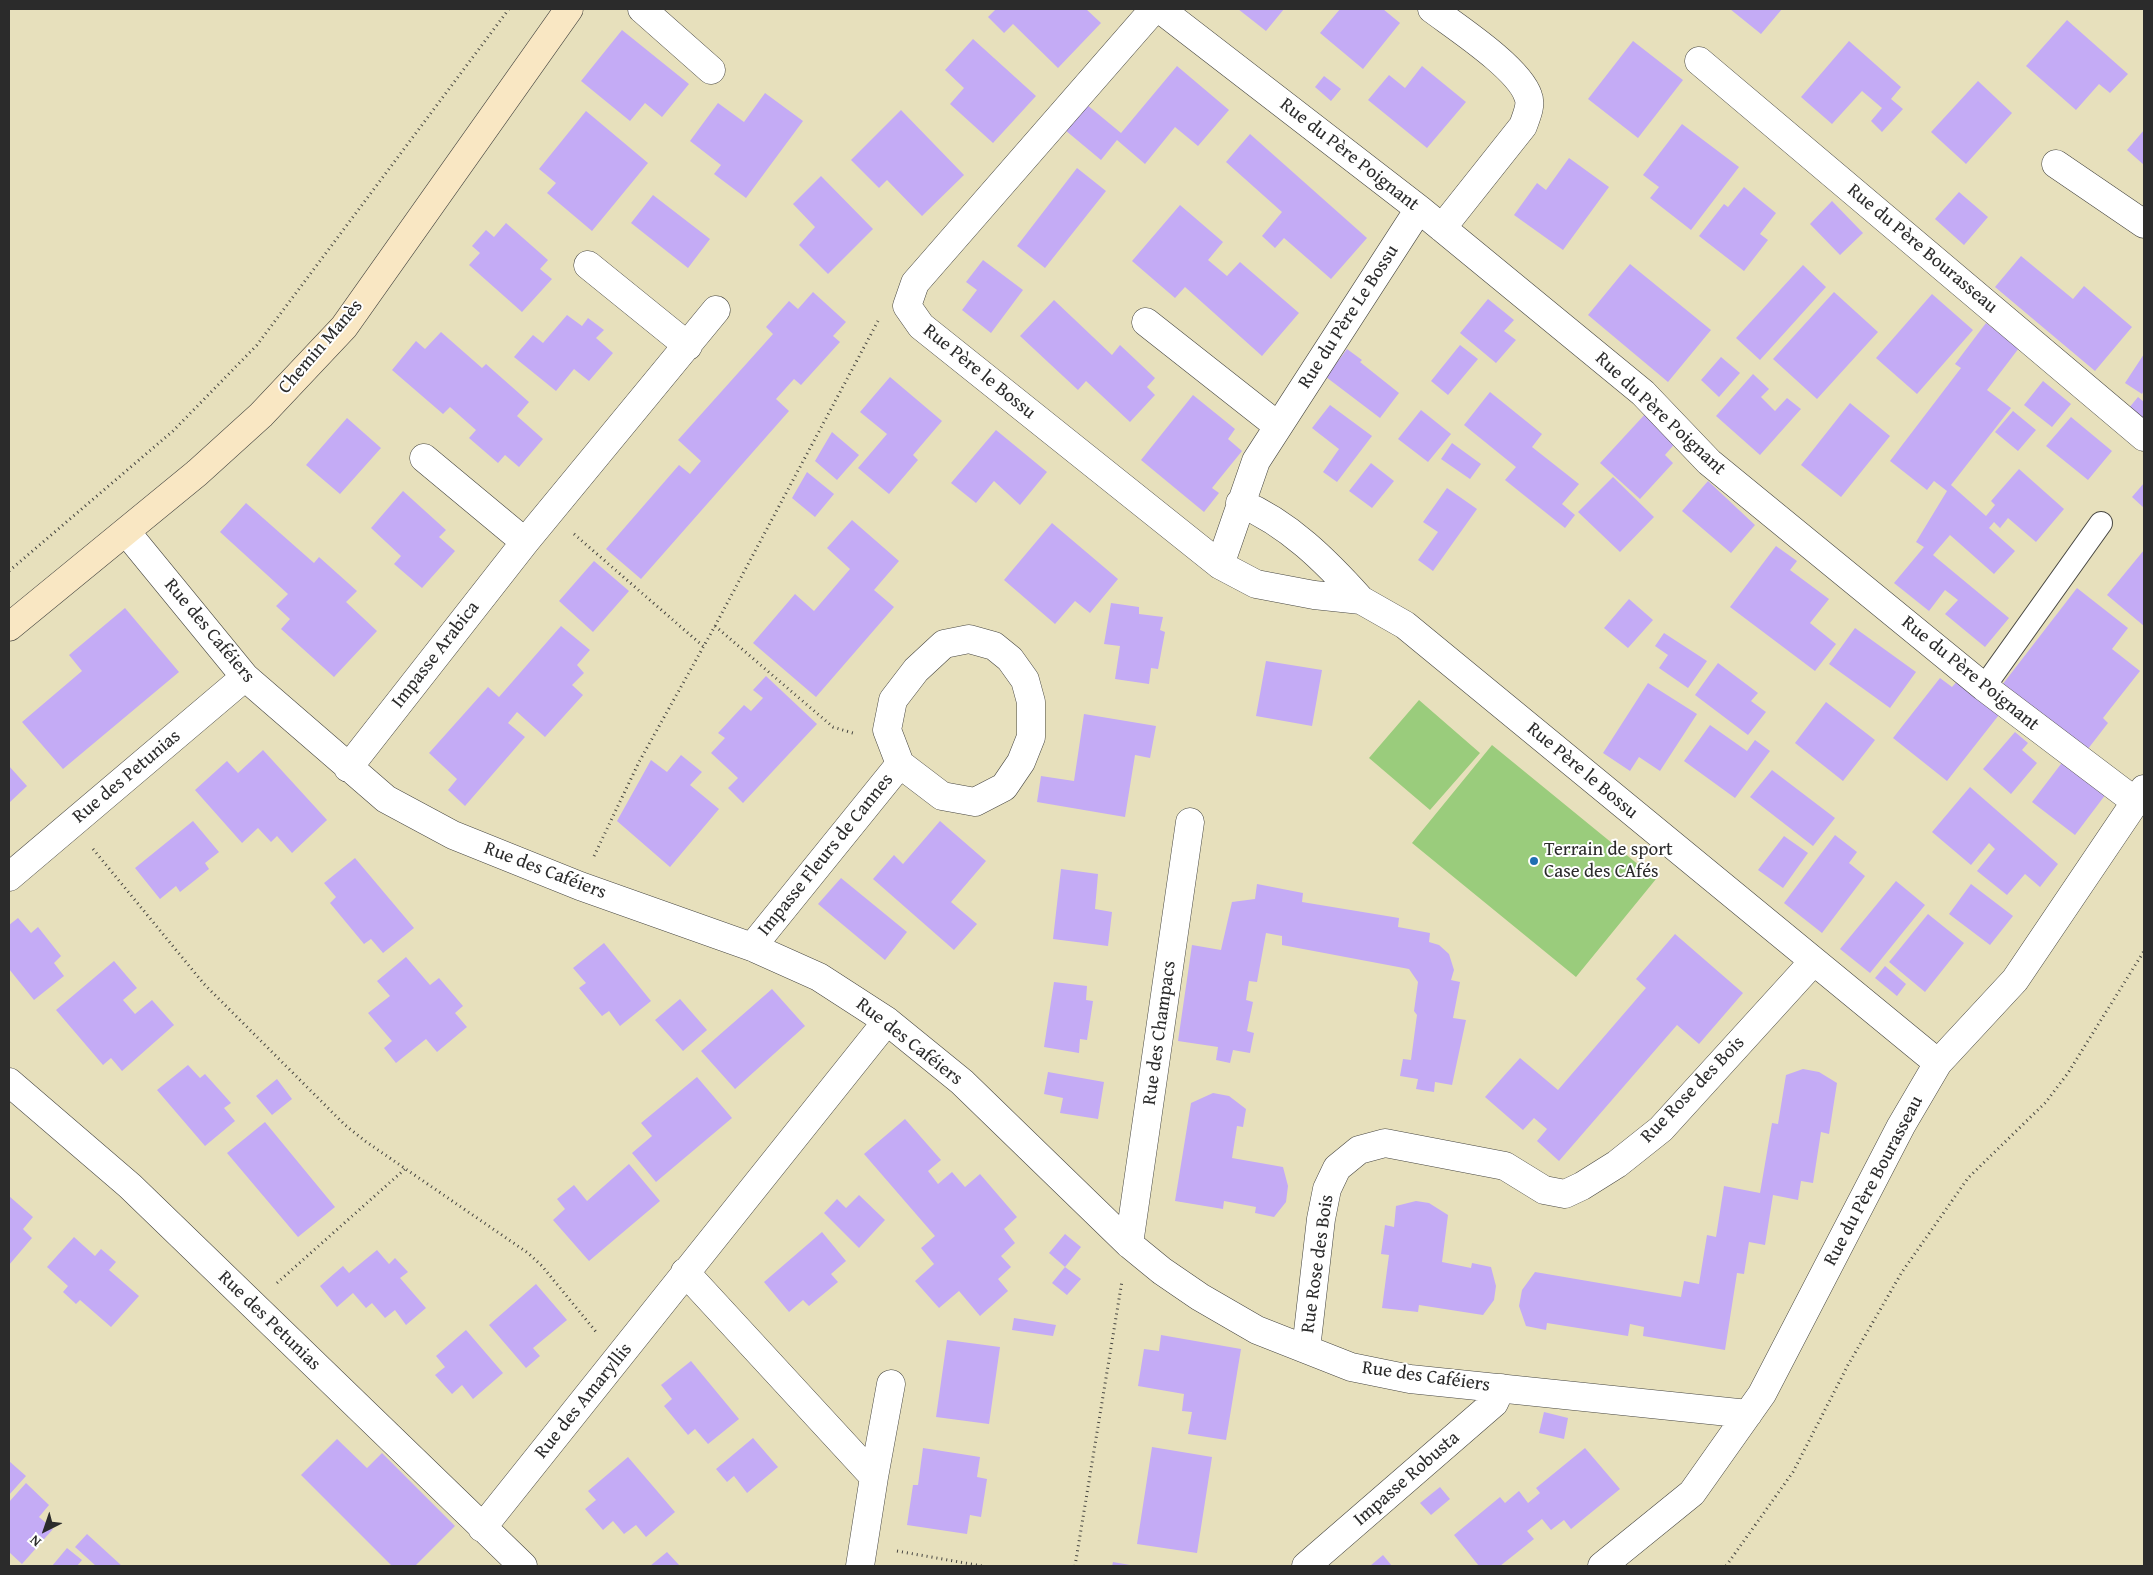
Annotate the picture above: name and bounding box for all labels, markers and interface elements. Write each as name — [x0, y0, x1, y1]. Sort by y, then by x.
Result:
street label: Rue du Père Poignant — [1275, 94, 1423, 216]
street label: Rue du Père Bourasseau — [1842, 179, 2002, 319]
street label: Rue du Père Le Bossu — [1294, 241, 1404, 393]
street label: Chemin Manès — [274, 295, 368, 399]
street label: Rue Père le Bossu — [918, 320, 1040, 424]
street label: Rue du Père Poignant — [1590, 348, 1730, 480]
street label: Rue des Caféiers — [159, 574, 259, 688]
street label: Impasse Arabica — [387, 597, 485, 713]
street label: Rue du Père Poignant — [1897, 612, 2043, 736]
street label: Rue Père le Bossu — [1522, 718, 1642, 824]
street label: Rue des Petunias — [68, 725, 186, 829]
street label: Impasse Fleurs de Cannes — [753, 769, 899, 941]
street label: Rue des Caféiers — [481, 837, 609, 905]
place label: Terrain de sport Case des CAfés — [1544, 839, 1673, 883]
marker: Terrain de sport Case des CAfés — [1528, 855, 1540, 867]
street label: Rue des Champacs — [1139, 959, 1181, 1107]
street label: Rue des Caféiers — [851, 993, 967, 1091]
street label: Rue Rose des Bois — [1636, 1032, 1750, 1148]
street label: Rue du Père Bourasseau — [1819, 1092, 1929, 1270]
street label: Rue Rose des Bois — [1297, 1193, 1339, 1335]
street label: Rue des Petunias — [213, 1266, 325, 1376]
street label: Rue des Amaryllis — [530, 1339, 638, 1463]
street label: Rue des Caféiers — [1361, 1357, 1491, 1397]
street label: Impasse Robusta — [1349, 1427, 1465, 1531]
north arrow — [20, 1505, 70, 1555]
text: N — [25, 1531, 45, 1552]

